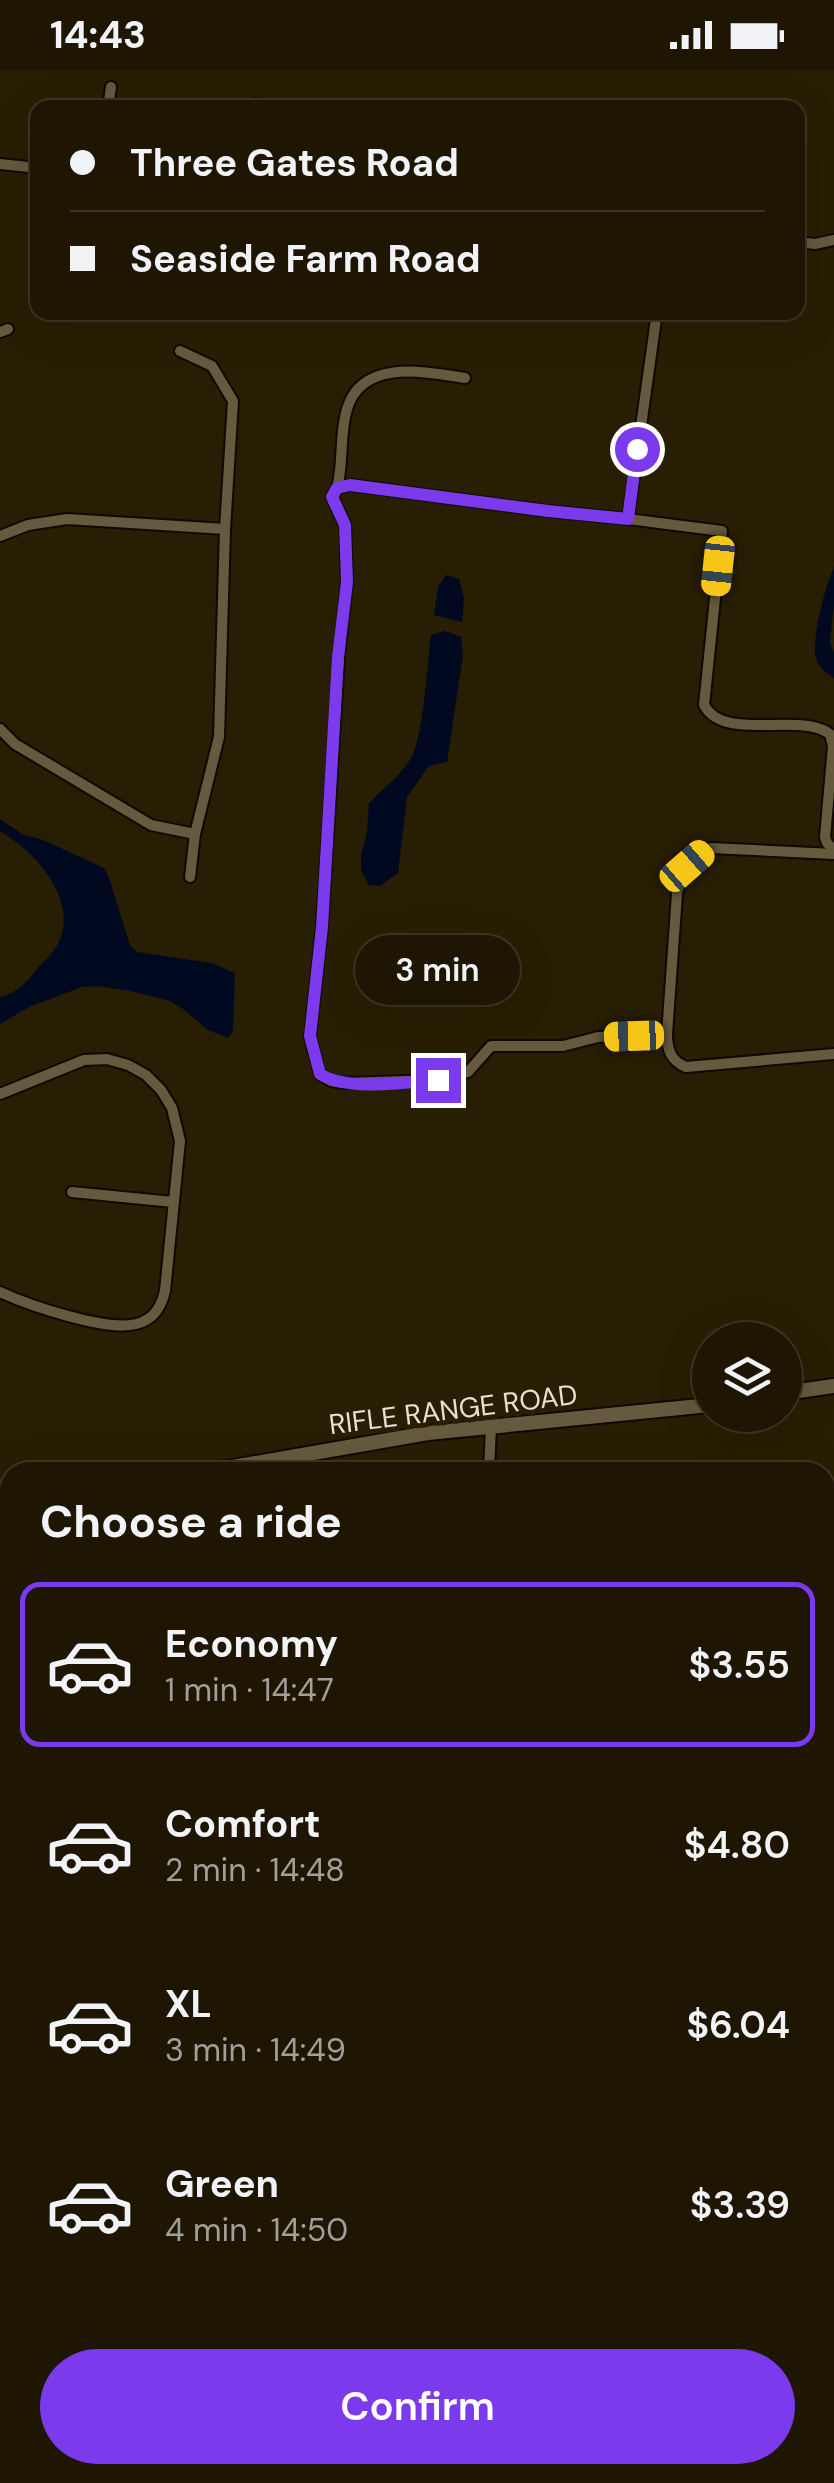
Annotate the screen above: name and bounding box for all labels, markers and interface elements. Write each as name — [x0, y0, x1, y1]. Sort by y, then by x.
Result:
text: 14:43 — [50, 10, 146, 60]
text: Three Gates Road — [130, 138, 459, 188]
text: Seaside Farm Road — [130, 234, 481, 284]
route start — [615, 427, 660, 472]
car — [700, 535, 736, 597]
car — [655, 835, 719, 897]
callout: 3 min — [356, 935, 520, 1005]
text: 3 min — [395, 949, 480, 991]
car — [603, 1020, 665, 1052]
route end — [416, 1058, 461, 1103]
map controls — [692, 1322, 802, 1432]
button: layers — [692, 1322, 802, 1432]
street label: RIFLE RANGE ROAD — [327, 1376, 579, 1443]
text: Choose a ride — [40, 1492, 342, 1551]
text: Economy — [165, 1619, 338, 1669]
icon: car — [45, 1620, 135, 1710]
text: $3.55 — [689, 1640, 790, 1690]
text: 1 min · 14:47 — [165, 1669, 334, 1711]
text: Comfort — [165, 1799, 321, 1849]
icon: car — [45, 1800, 135, 1890]
text: $4.80 — [684, 1820, 790, 1870]
text: 2 min · 14:48 — [165, 1849, 345, 1891]
text: XL — [165, 1979, 212, 2029]
icon: car — [45, 1980, 135, 2070]
text: $6.04 — [686, 2000, 790, 2050]
text: 3 min · 14:49 — [165, 2029, 346, 2071]
text: Green — [165, 2159, 279, 2209]
icon: car — [45, 2160, 135, 2250]
text: $3.39 — [690, 2180, 790, 2230]
text: 4 min · 14:50 — [165, 2209, 348, 2251]
button: Confirm — [40, 2349, 795, 2464]

